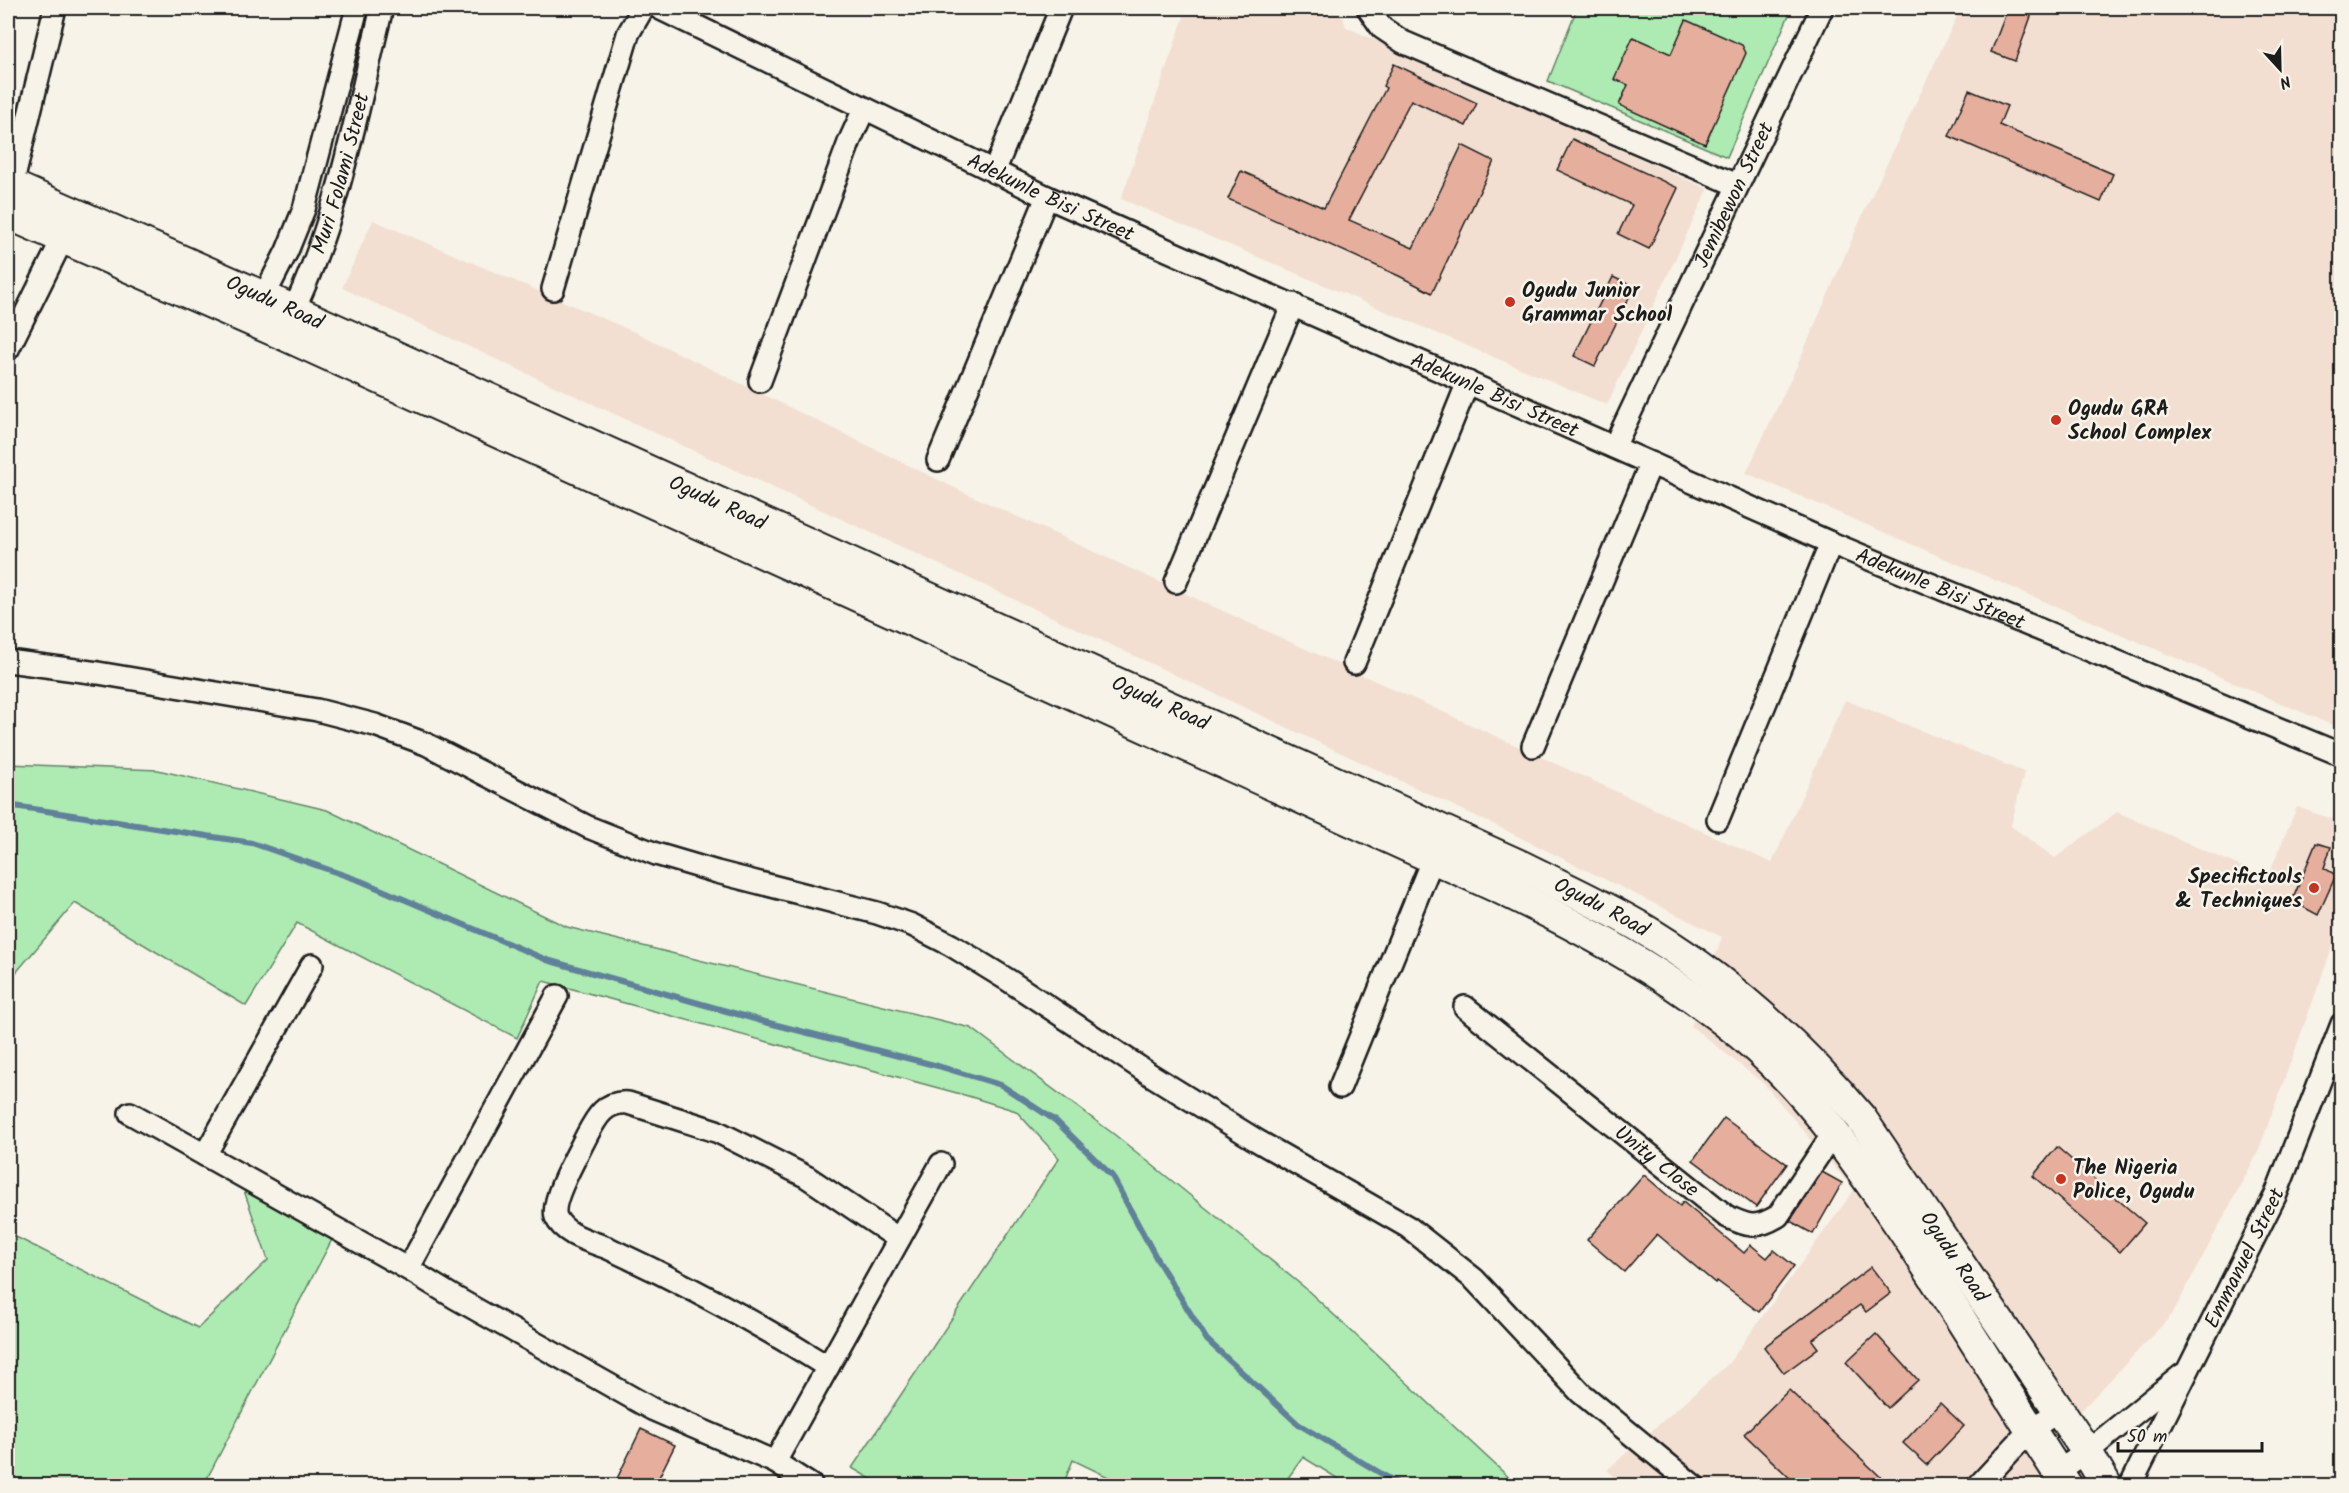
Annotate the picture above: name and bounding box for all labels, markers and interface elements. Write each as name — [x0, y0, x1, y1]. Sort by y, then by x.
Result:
north arrow — [2250, 39, 2310, 99]
text: N — [2276, 68, 2294, 95]
street label: Muri Folami Street — [303, 89, 380, 259]
street label: Jemibewon Street — [1686, 116, 1784, 274]
street label: Adekunle Bisi Street — [961, 145, 1140, 252]
street label: Ogudu Road — [220, 267, 329, 340]
place label: Ogudu Junior Grammar School — [1522, 275, 1672, 332]
marker: Ogudu Junior Grammar School — [1503, 295, 1517, 309]
street label: Adekunle Bisi Street — [1405, 344, 1584, 448]
place label: Ogudu GRA School Complex — [2068, 393, 2212, 450]
marker: Ogudu GRA School Complex — [2049, 413, 2063, 427]
street label: Ogudu Road — [663, 467, 772, 541]
street label: Adekunle Bisi Street — [1850, 540, 2031, 640]
street label: Ogudu Road — [1106, 668, 1215, 741]
place label: Specifictools & Techniques — [2175, 861, 2302, 918]
street label: Ogudu Road — [1548, 869, 1656, 947]
marker: Specifictools & Techniques — [2307, 881, 2321, 895]
street label: Unity Close — [1606, 1118, 1706, 1207]
place label: The Nigeria Police, Ogudu — [2073, 1152, 2195, 1209]
marker: The Nigeria Police, Ogudu — [2054, 1172, 2068, 1186]
street label: Emmanuel Street — [2196, 1183, 2295, 1334]
street label: Ogudu Road — [1911, 1205, 1997, 1310]
scale bar — [2118, 1415, 2262, 1453]
text: 50 m — [2127, 1423, 2167, 1452]

